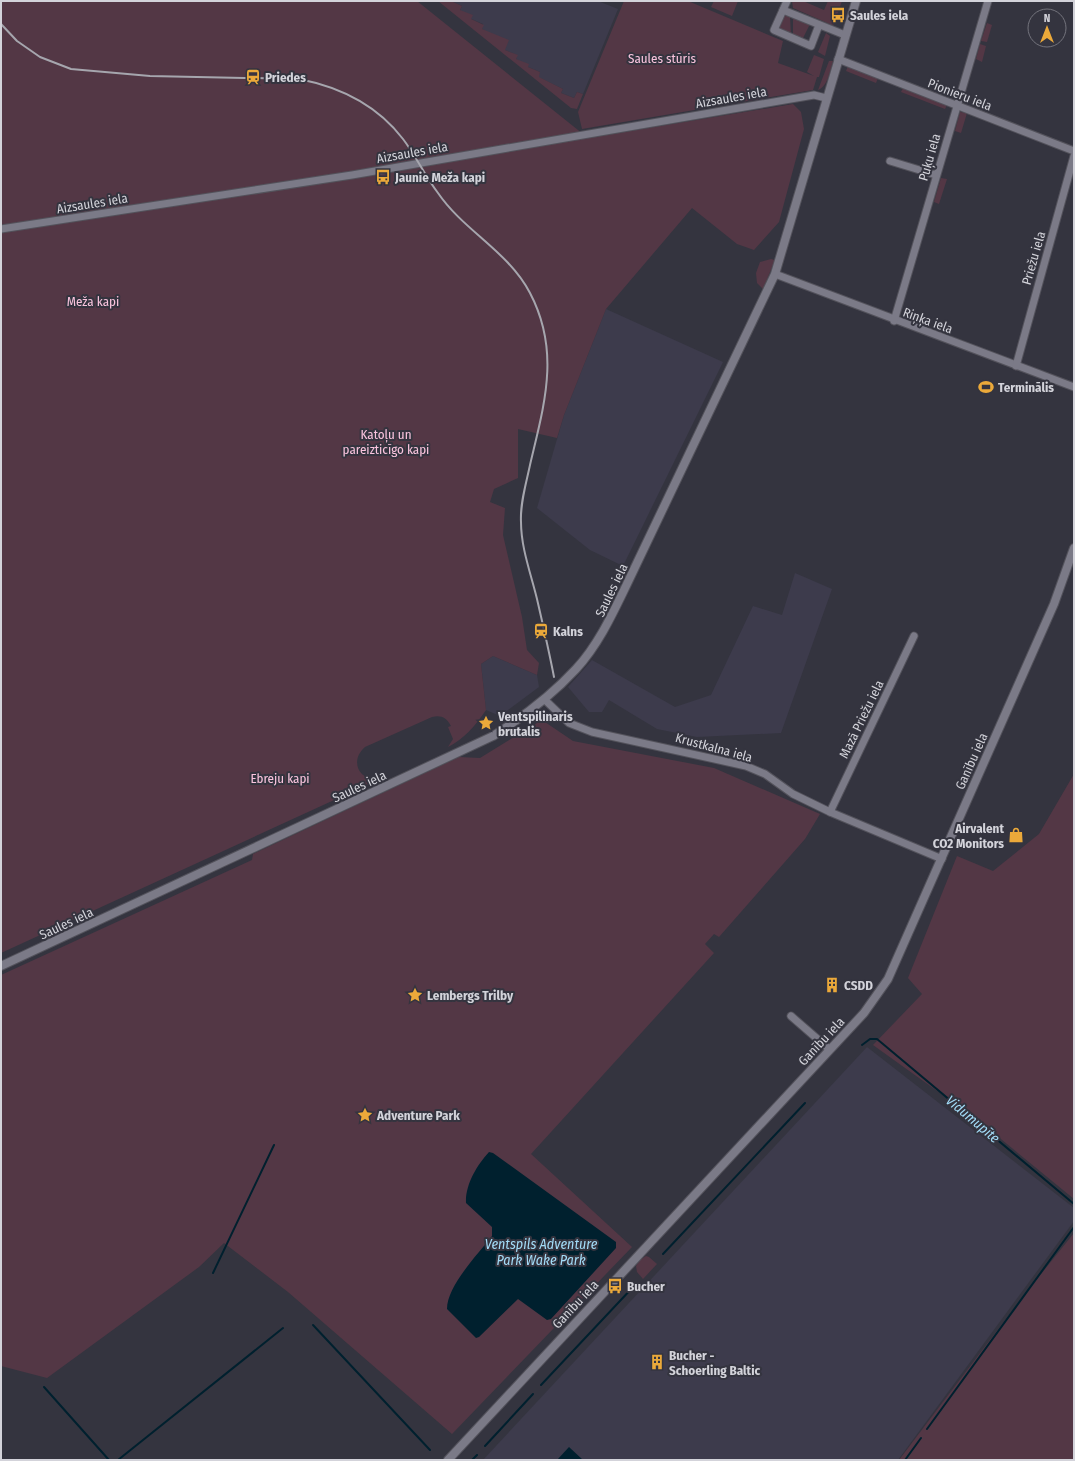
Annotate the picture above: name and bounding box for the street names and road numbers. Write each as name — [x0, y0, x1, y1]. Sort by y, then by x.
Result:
street label: Pionieru iela — [926, 75, 994, 114]
street label: Aizsaules iela — [695, 84, 768, 111]
street label: Puķu iela — [916, 132, 944, 183]
street label: Aizsaules iela — [376, 139, 449, 166]
street label: Aizsaules iela — [56, 190, 129, 217]
street label: Priežu iela — [1019, 230, 1048, 287]
street label: Riņķa iela — [901, 305, 955, 337]
street label: Saules iela — [592, 561, 631, 619]
street label: Mazā Priežu iela — [836, 678, 887, 761]
street label: Krustkalna iela — [674, 730, 754, 765]
street label: Ganību iela — [952, 731, 991, 792]
street label: Saules iela — [330, 768, 388, 805]
street label: Saules iela — [37, 905, 95, 942]
street label: Ganību iela — [795, 1014, 847, 1069]
street label: Ganību iela — [549, 1277, 601, 1332]

